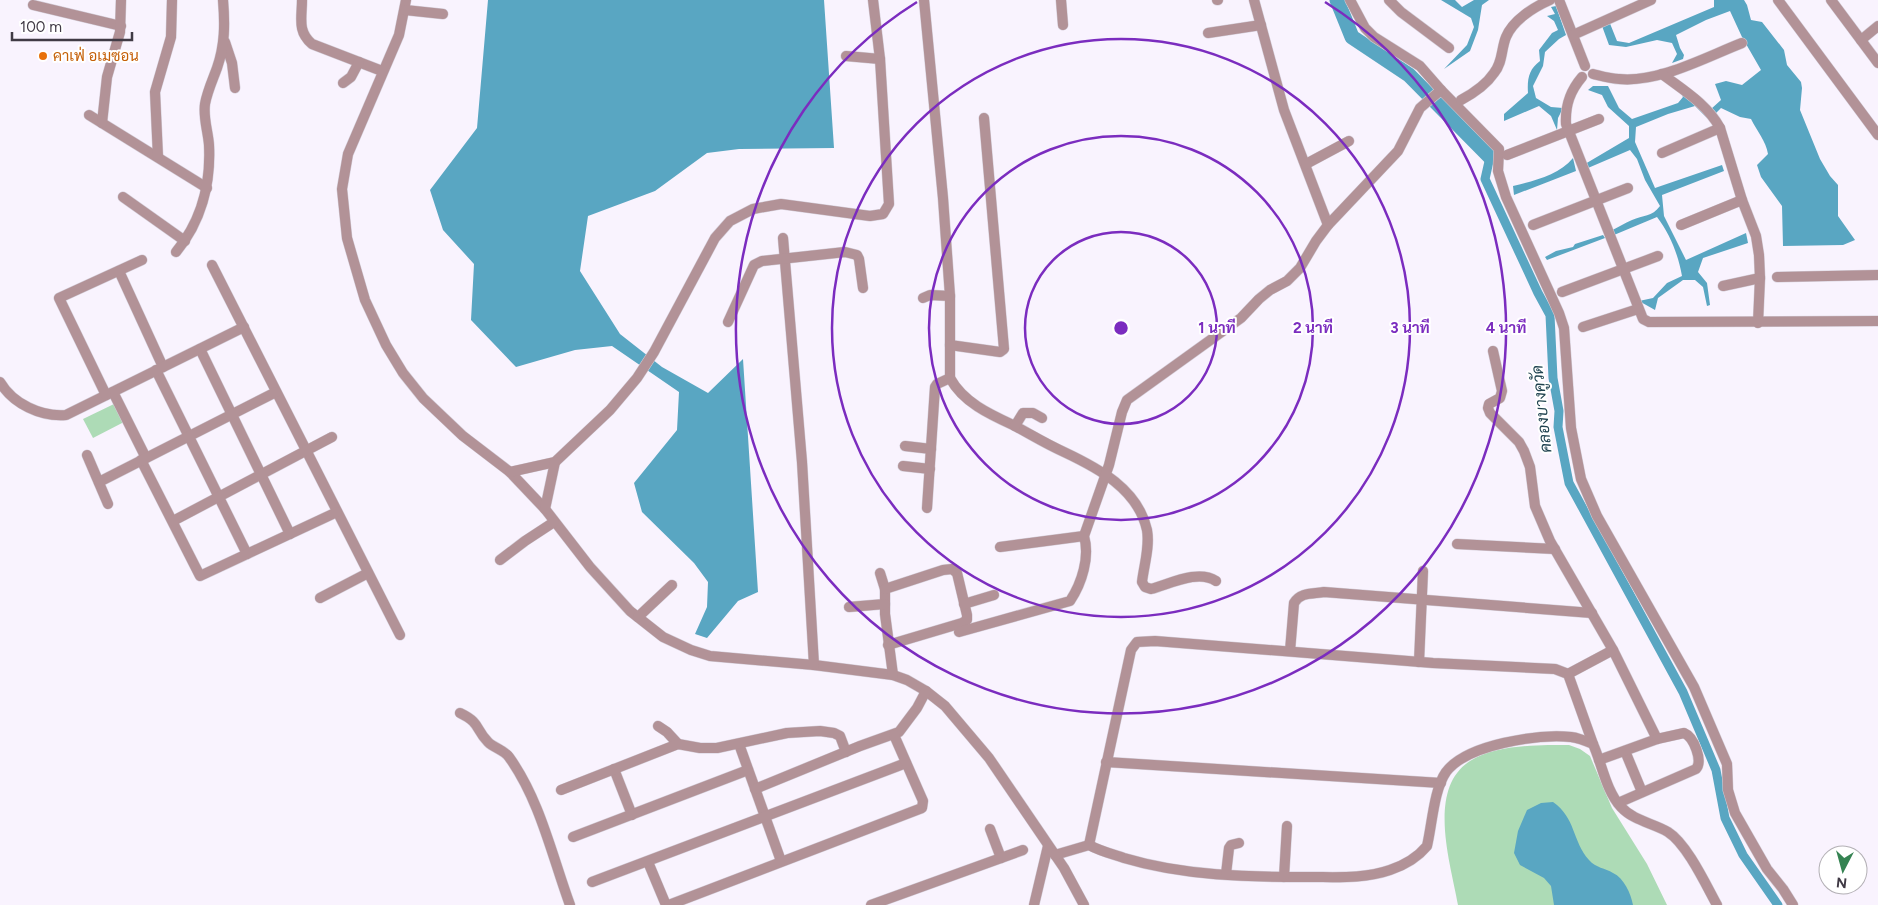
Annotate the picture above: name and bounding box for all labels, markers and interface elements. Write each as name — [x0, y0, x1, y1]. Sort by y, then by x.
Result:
scale bar — [12, 10, 132, 42]
text: 100 m — [20, 18, 62, 36]
place label: คาเฟ่ อเมซอน — [53, 46, 139, 65]
marker: คาเฟ่ อเมซอน — [37, 50, 49, 62]
text: 1 นาที — [1198, 318, 1236, 337]
text: 2 นาที — [1293, 318, 1333, 337]
text: 3 นาที — [1390, 318, 1430, 337]
text: 4 นาที — [1486, 318, 1526, 337]
centre of rings — [1112, 319, 1130, 337]
water label: คลองบางคูวัด — [1526, 364, 1558, 454]
north arrow — [1818, 845, 1868, 895]
text: N — [1835, 873, 1848, 891]

